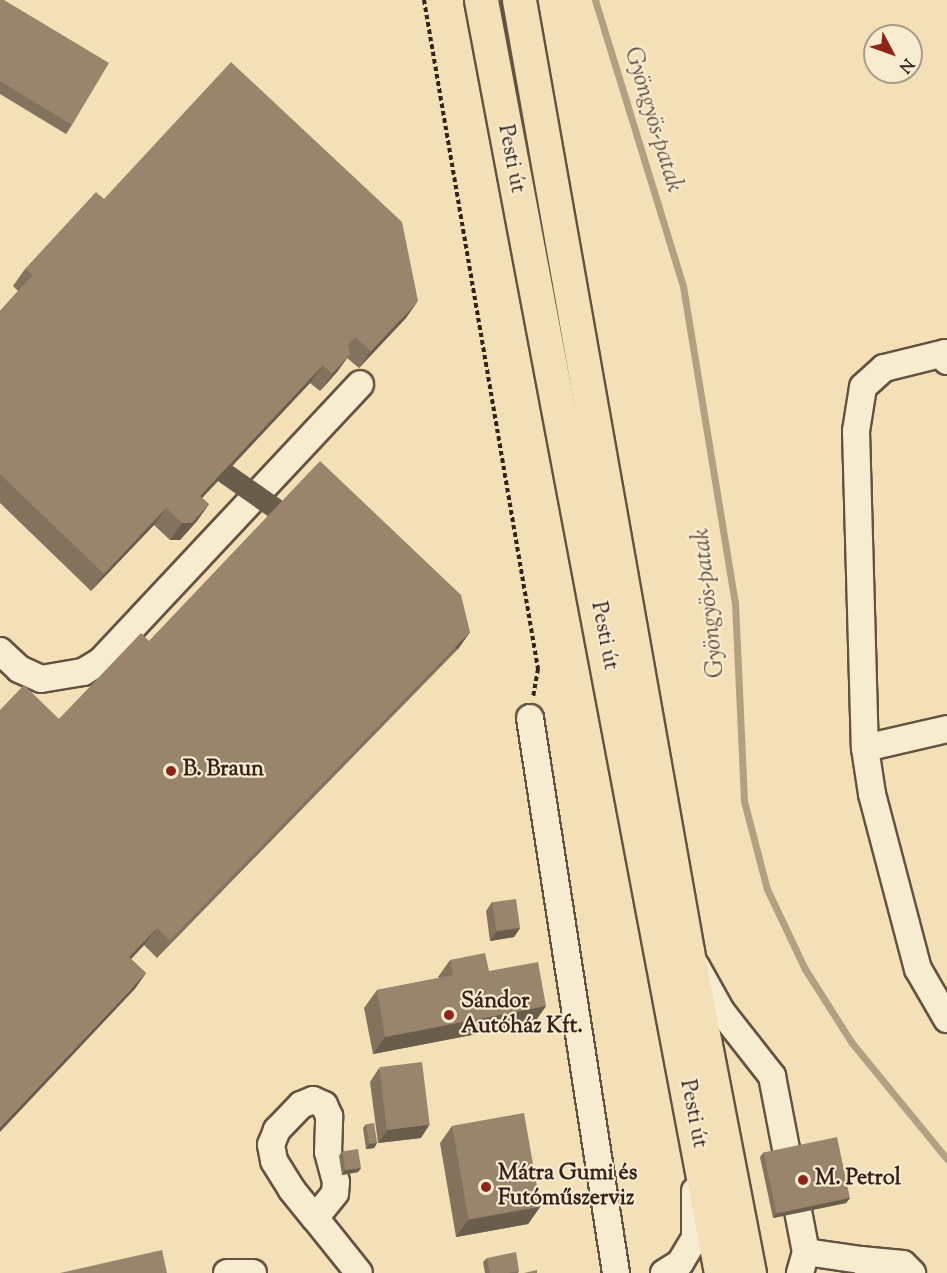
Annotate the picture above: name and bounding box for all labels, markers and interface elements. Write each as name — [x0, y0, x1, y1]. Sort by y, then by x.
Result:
north arrow — [863, 24, 923, 84]
water label: Gyöngyös-patak — [616, 44, 688, 196]
text: N — [893, 52, 918, 77]
street label: Pesti út — [490, 123, 530, 195]
water label: Gyöngyös-patak — [688, 527, 732, 679]
street label: Pesti út — [583, 600, 623, 672]
place label: B. Braun — [183, 758, 264, 784]
marker: B. Braun — [164, 764, 178, 778]
place label: Sándor Autóház Kft. — [461, 989, 583, 1040]
marker: Sándor Autóház Kft. — [442, 1008, 456, 1022]
street label: Pesti út — [672, 1078, 712, 1150]
place label: Mátra Gumi és Futóműszerviz — [498, 1161, 637, 1212]
place label: M. Petrol — [815, 1167, 901, 1193]
marker: M. Petrol — [796, 1173, 810, 1187]
marker: Mátra Gumi és Futóműszerviz — [479, 1180, 493, 1194]

